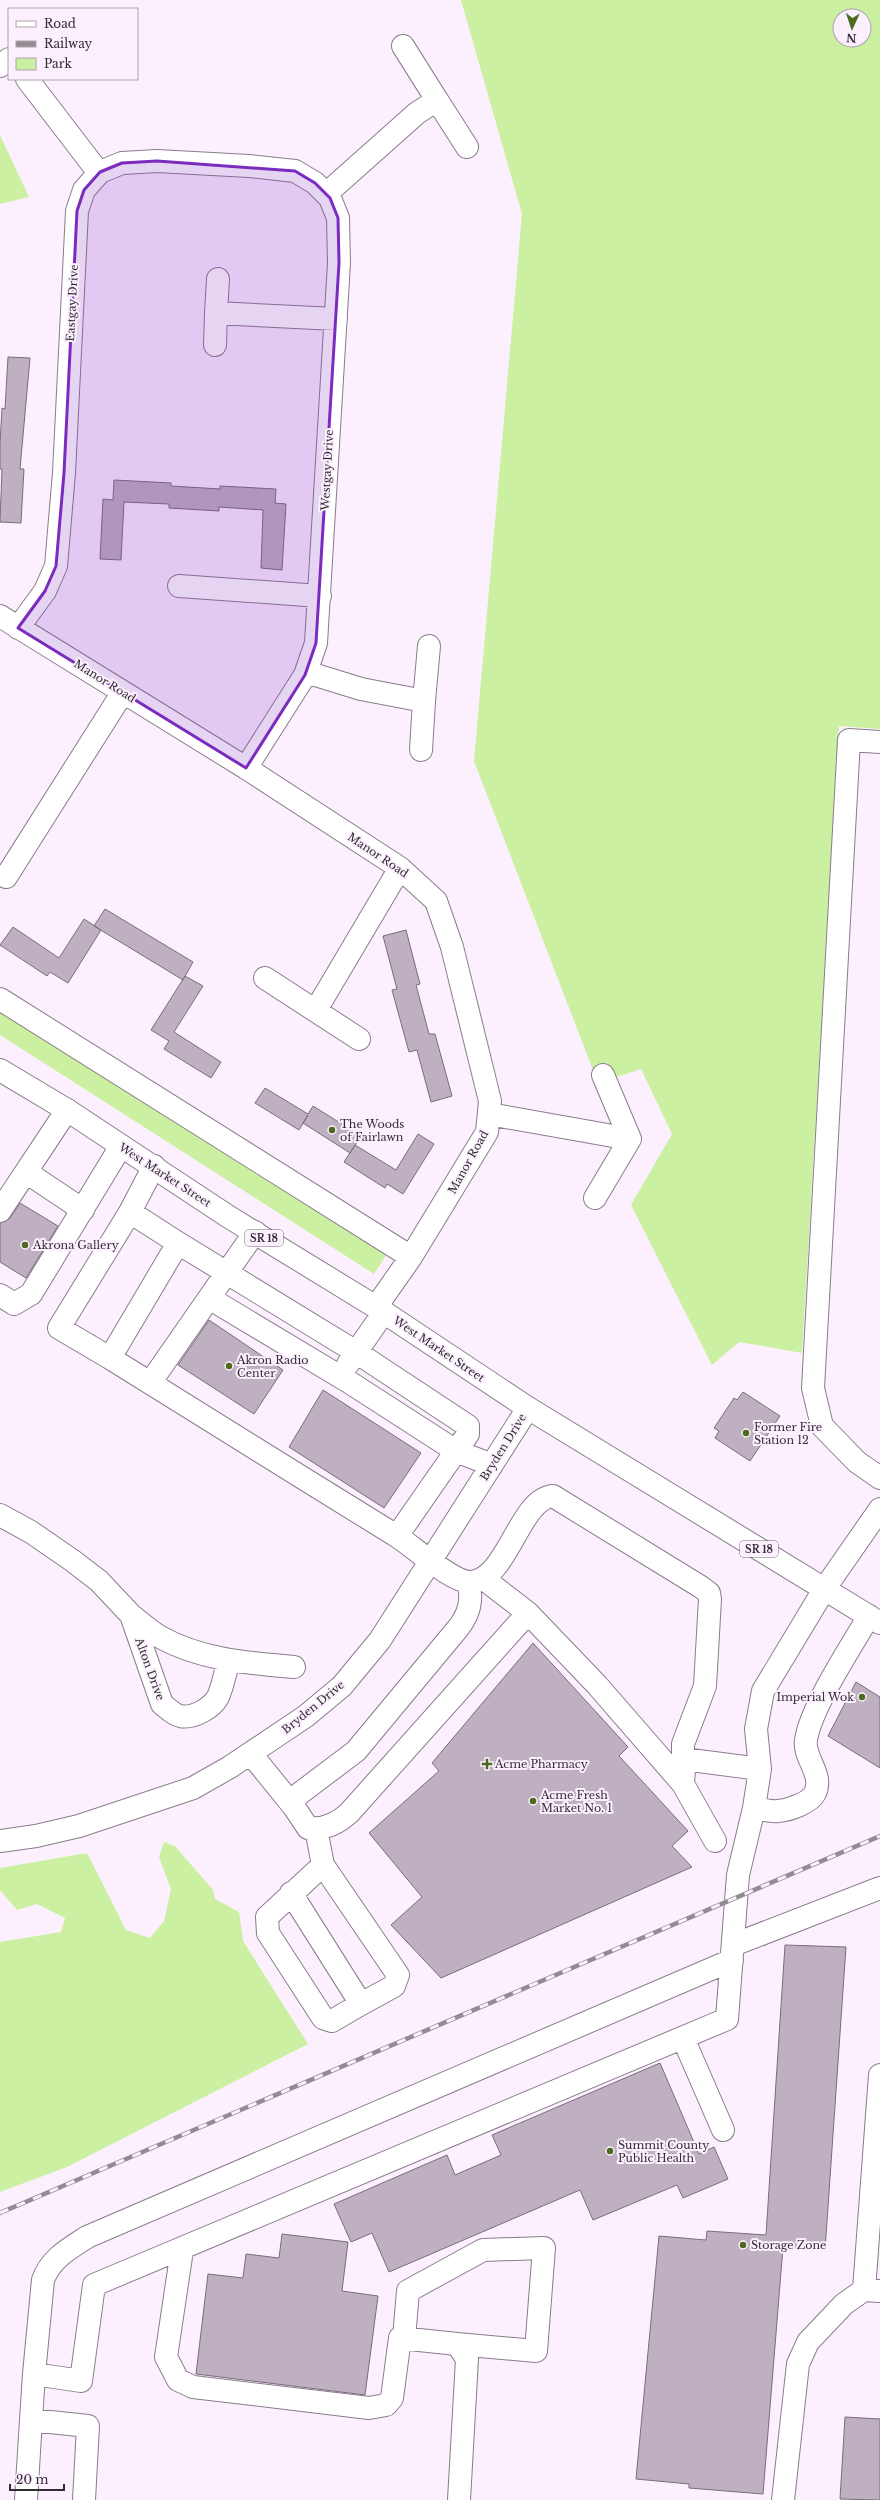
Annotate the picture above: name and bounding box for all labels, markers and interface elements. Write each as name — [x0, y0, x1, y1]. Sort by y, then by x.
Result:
legend — [8, 8, 138, 80]
north arrow — [832, 8, 872, 48]
text: Road — [44, 16, 76, 31]
text: N — [845, 31, 857, 45]
text: Railway — [44, 36, 93, 51]
text: Park — [44, 56, 72, 71]
street label: Eastgay Drive — [63, 264, 81, 342]
street label: Westgay Drive — [318, 429, 336, 512]
street label: Manor Road — [72, 656, 139, 706]
street label: Manor Road — [345, 830, 412, 881]
place label: The Woods of Fairlawn — [340, 1117, 404, 1144]
marker: The Woods of Fairlawn — [327, 1125, 337, 1135]
street label: Manor Road — [445, 1127, 491, 1196]
street label: West Market Street — [115, 1139, 214, 1210]
road number: SR 18 — [245, 1230, 283, 1246]
place label: Akrona Gallery — [32, 1238, 119, 1252]
marker: Akrona Gallery — [20, 1240, 30, 1250]
street label: West Market Street — [390, 1313, 488, 1385]
place label: Akron Radio Center — [236, 1353, 308, 1380]
marker: Akron Radio Center — [224, 1361, 234, 1371]
street label: Bryden Drive — [477, 1411, 529, 1483]
place label: Former Fire Station 12 — [754, 1420, 822, 1447]
marker: Former Fire Station 12 — [741, 1428, 751, 1438]
road number: SR 18 — [740, 1541, 778, 1557]
street label: Alton Drive — [132, 1635, 168, 1702]
street label: Bryden Drive — [279, 1678, 347, 1736]
place label: Imperial Wok — [776, 1690, 854, 1704]
marker: Imperial Wok — [857, 1692, 867, 1702]
place label: Acme Pharmacy — [494, 1757, 588, 1771]
marker: Acme Pharmacy — [482, 1759, 492, 1769]
place label: Acme Fresh Market No. 1 — [540, 1788, 612, 1815]
marker: Acme Fresh Market No. 1 — [528, 1796, 538, 1806]
place label: Summit County Public Health — [618, 2138, 709, 2165]
marker: Summit County Public Health — [605, 2146, 615, 2156]
place label: Storage Zone — [751, 2238, 826, 2252]
marker: Storage Zone — [738, 2240, 748, 2250]
scale bar — [10, 2466, 64, 2492]
text: 20 m — [16, 2472, 48, 2487]

